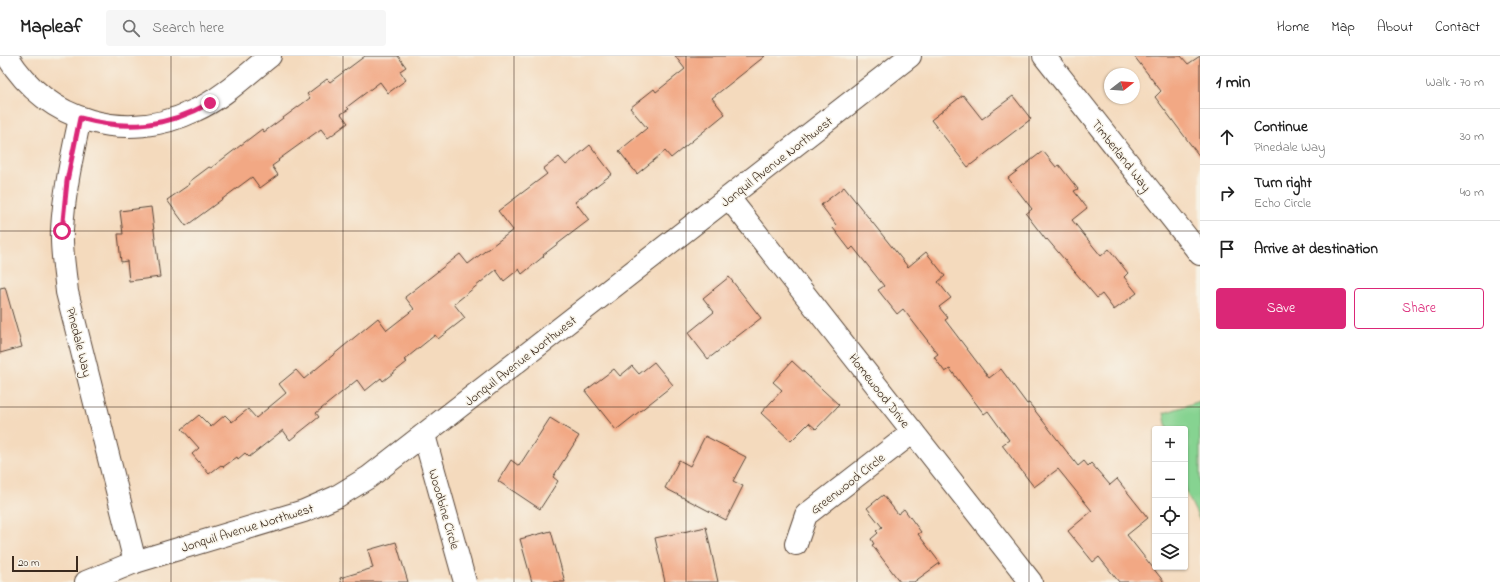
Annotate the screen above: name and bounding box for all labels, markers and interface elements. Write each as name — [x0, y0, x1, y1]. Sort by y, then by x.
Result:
search box — [106, 10, 386, 46]
text: Mapleaf — [20, 14, 82, 41]
icon: search — [120, 17, 142, 39]
text: Search here — [152, 17, 224, 39]
text: Home — [1277, 17, 1309, 38]
text: Map — [1331, 17, 1355, 38]
text: About — [1377, 17, 1413, 38]
text: Contact — [1435, 17, 1480, 38]
north arrow — [1104, 68, 1140, 104]
text: 1 min — [1216, 70, 1250, 95]
text: Walk · 70 m — [1425, 73, 1484, 92]
route end — [201, 94, 219, 112]
street label: Jonquil Avenue Northwest — [717, 112, 838, 212]
street label: Timberland Way — [1086, 116, 1155, 197]
text: Continue — [1254, 116, 1308, 138]
icon: ahead — [1216, 126, 1238, 148]
text: 30 m — [1460, 127, 1484, 146]
text: Pinedale Way — [1254, 138, 1325, 157]
text: Turn right — [1254, 172, 1312, 194]
icon: right — [1216, 182, 1238, 204]
text: 40 m — [1460, 183, 1484, 202]
text: Echo Circle — [1254, 194, 1311, 213]
route start — [53, 222, 71, 240]
icon: arrive — [1216, 238, 1238, 260]
text: Arrive at destination — [1254, 238, 1378, 260]
button: Save — [1216, 288, 1346, 329]
button: Share — [1354, 288, 1484, 329]
street label: Pinedale Way — [60, 306, 96, 379]
street label: Jonquil Avenue Northwest — [461, 311, 582, 411]
street label: Homewood Drive — [844, 350, 914, 432]
map controls — [1152, 426, 1188, 570]
button: + — [1152, 426, 1188, 462]
street label: Greenwood Circle — [807, 449, 889, 519]
button: − — [1152, 462, 1188, 498]
street label: Woodbine Circle — [423, 467, 464, 552]
button: locate — [1152, 498, 1188, 534]
street label: Jonquil Avenue Northwest — [179, 499, 317, 558]
button: layers — [1152, 534, 1188, 570]
scale bar — [12, 554, 78, 573]
text: 20 m — [18, 555, 40, 571]

